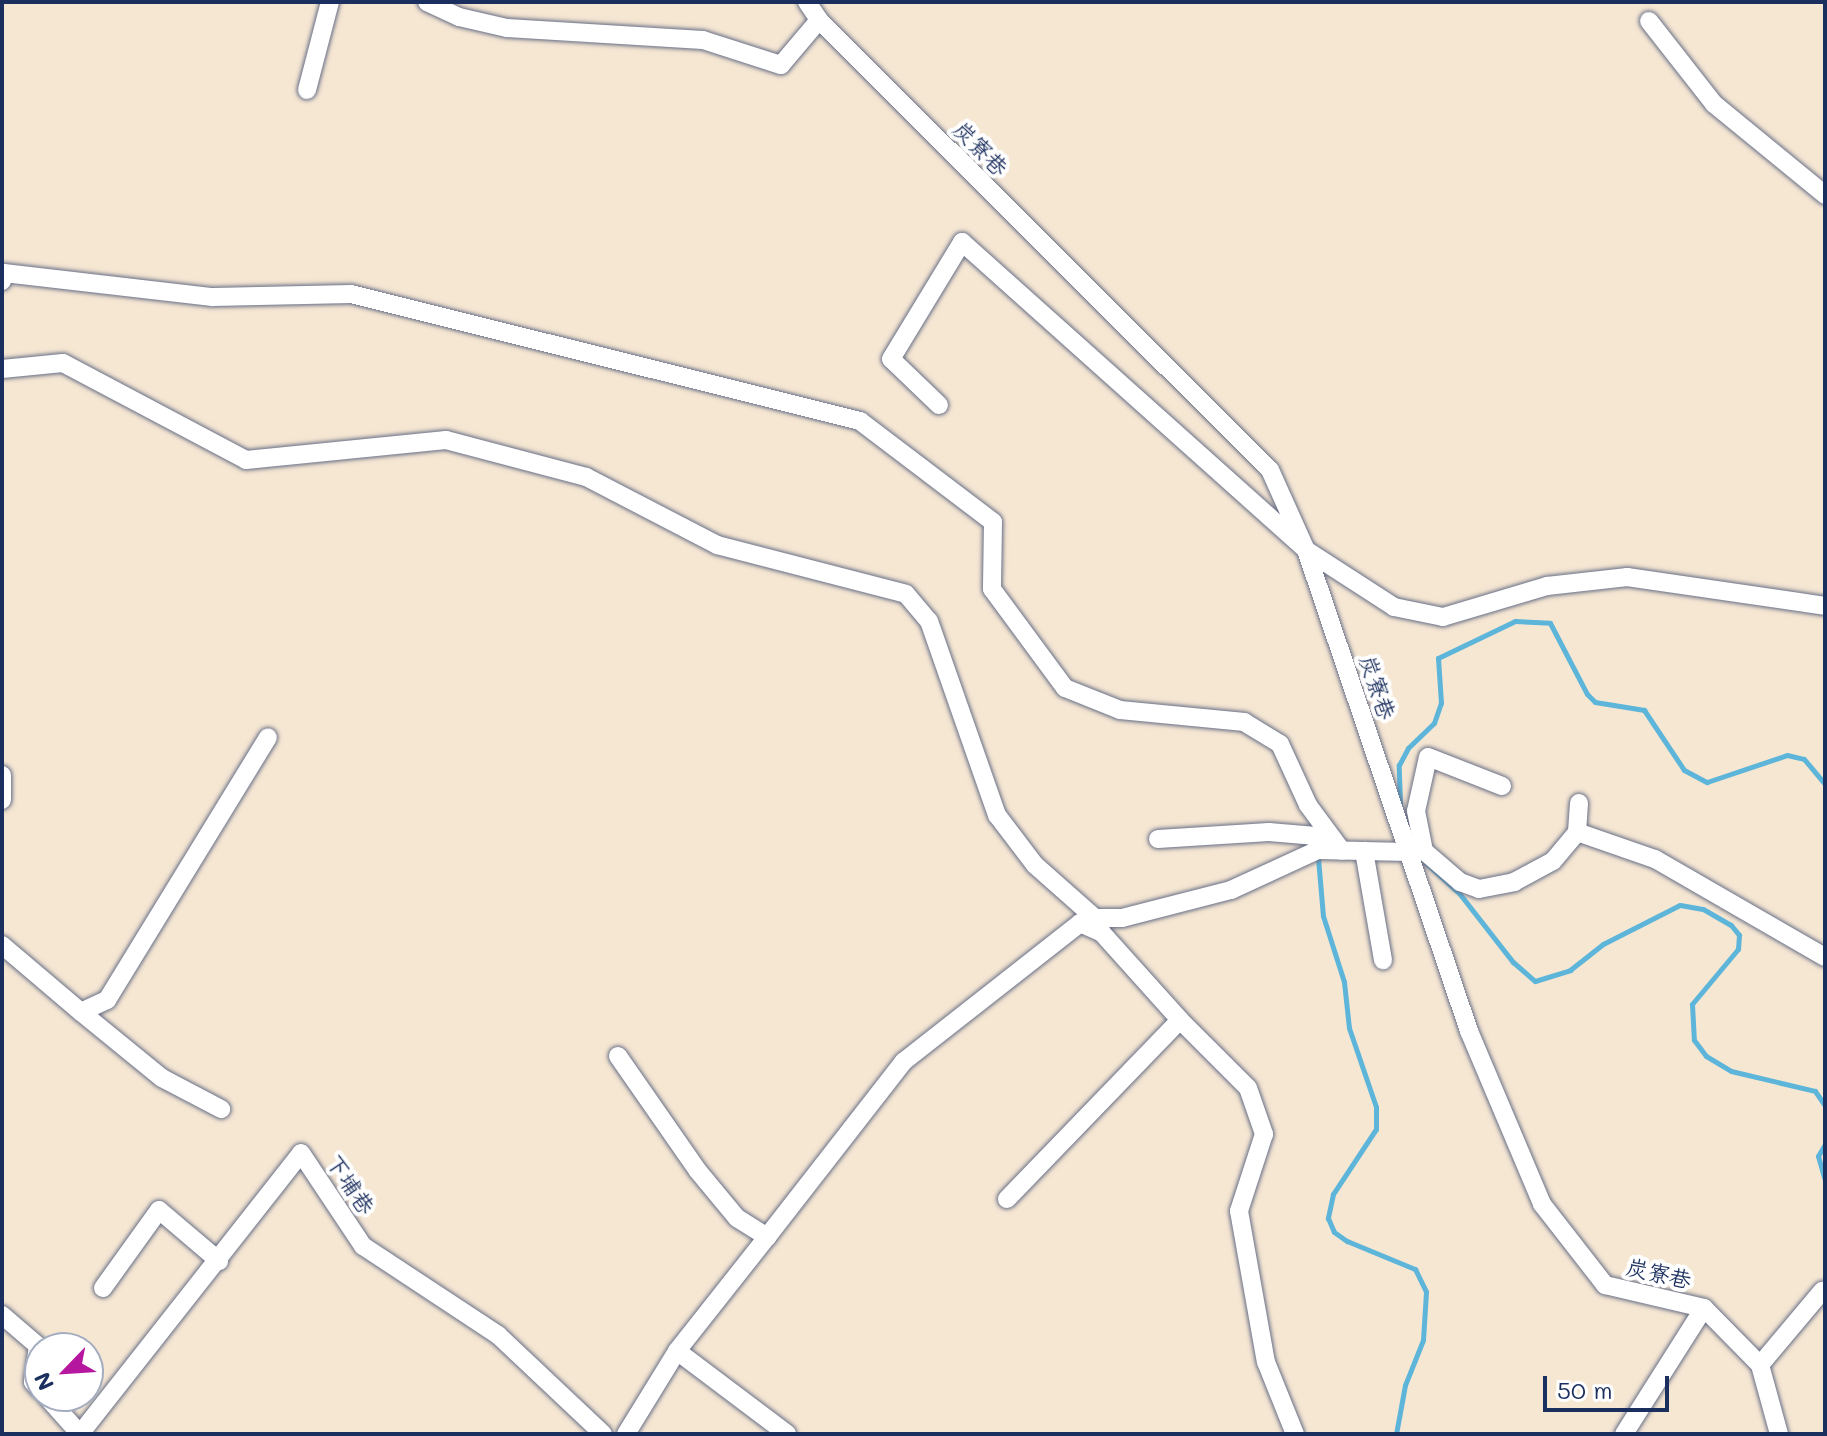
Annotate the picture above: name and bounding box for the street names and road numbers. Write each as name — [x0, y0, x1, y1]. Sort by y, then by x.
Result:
street label: 炭寮巷 — [948, 115, 1014, 181]
street label: 炭寮巷 — [1355, 652, 1401, 722]
street label: 下埔巷 — [322, 1149, 380, 1219]
street label: 炭寮巷 — [1624, 1253, 1694, 1293]

